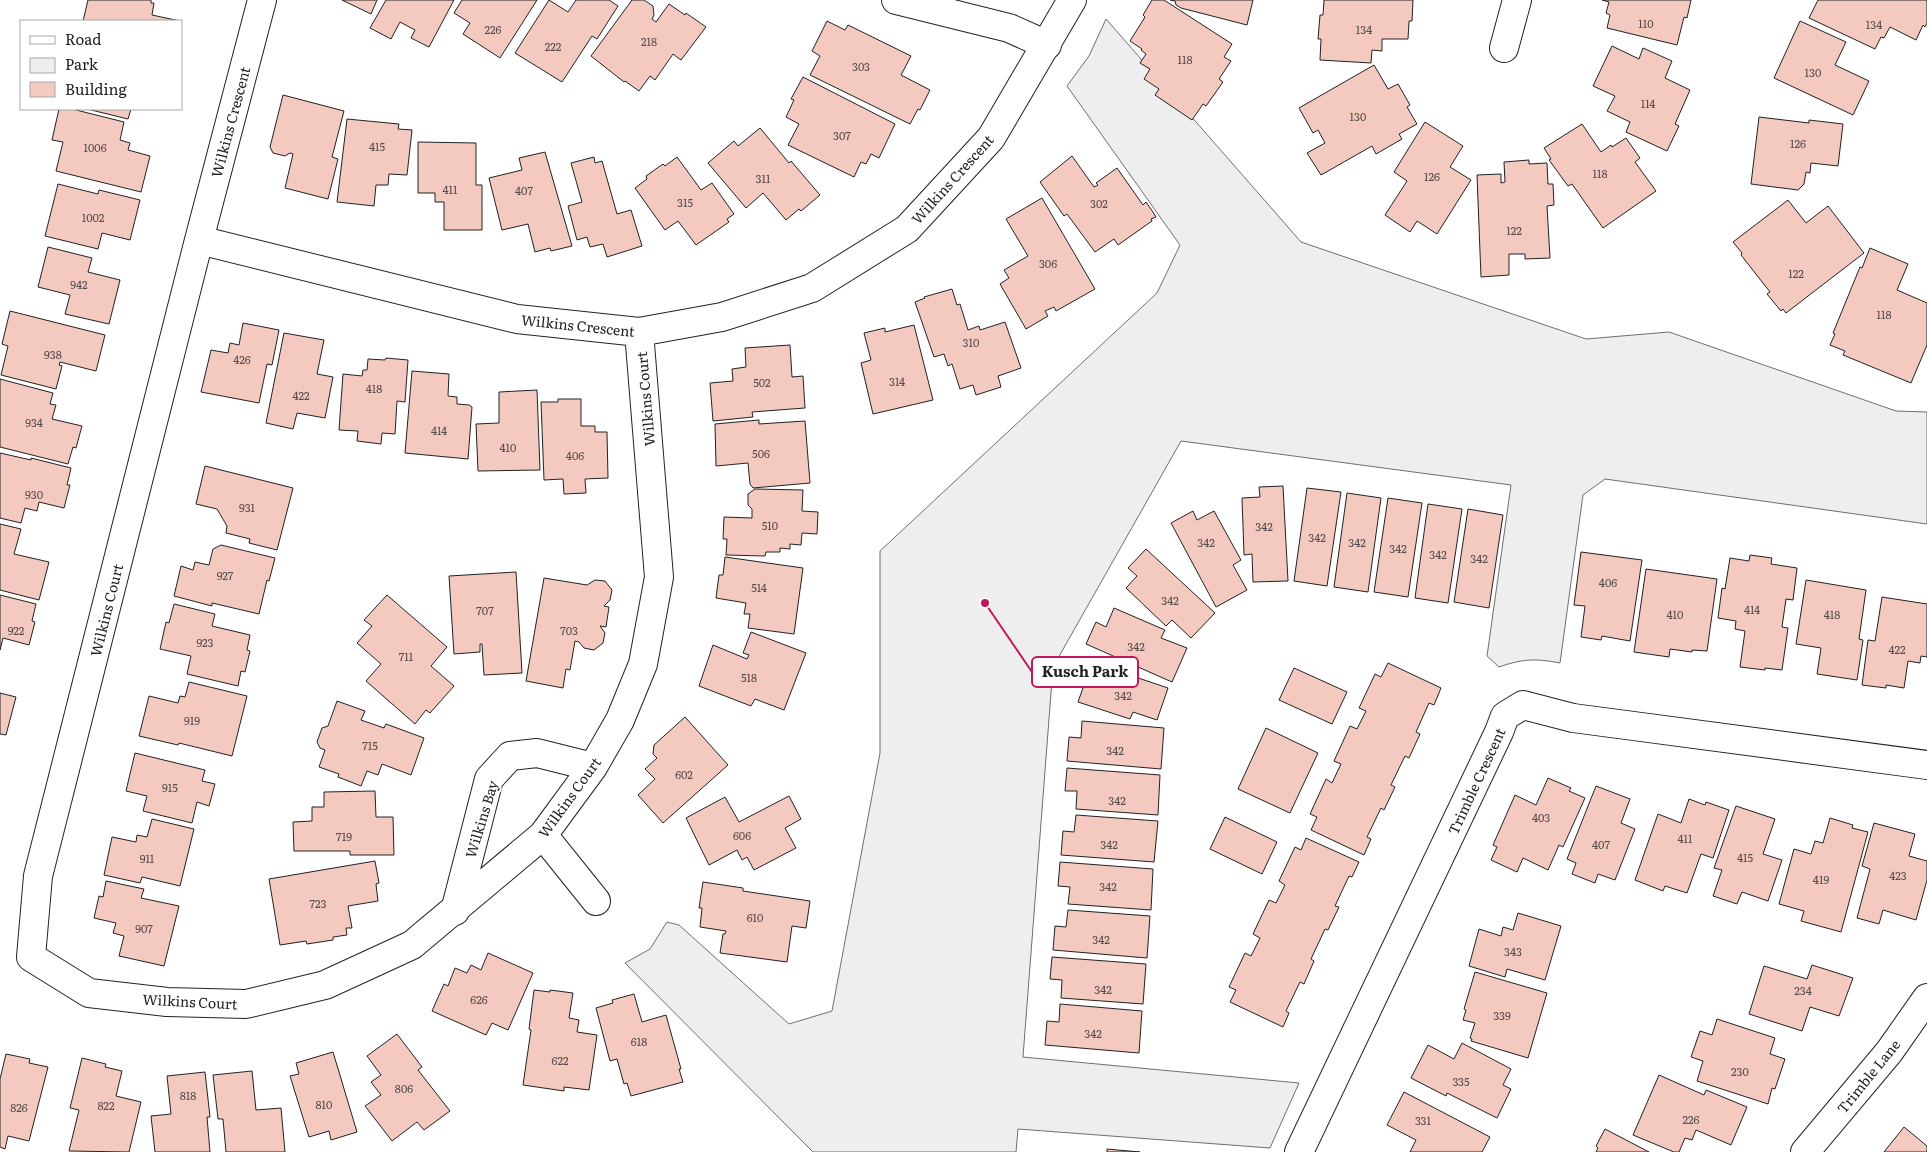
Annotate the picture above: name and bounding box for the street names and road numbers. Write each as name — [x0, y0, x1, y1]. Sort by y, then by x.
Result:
street label: Wilkins Crescent — [206, 64, 254, 180]
street label: Wilkins Crescent — [906, 130, 998, 228]
street label: Wilkins Crescent — [520, 309, 636, 341]
street label: Wilkins Court — [631, 351, 659, 447]
street label: Wilkins Court — [85, 561, 127, 658]
street label: Trimble Crescent — [1443, 724, 1510, 838]
street label: Wilkins Court — [533, 752, 605, 841]
street label: Wilkins Bay — [460, 777, 503, 860]
street label: Wilkins Court — [142, 989, 238, 1013]
street label: Trimble Lane — [1832, 1035, 1904, 1117]

